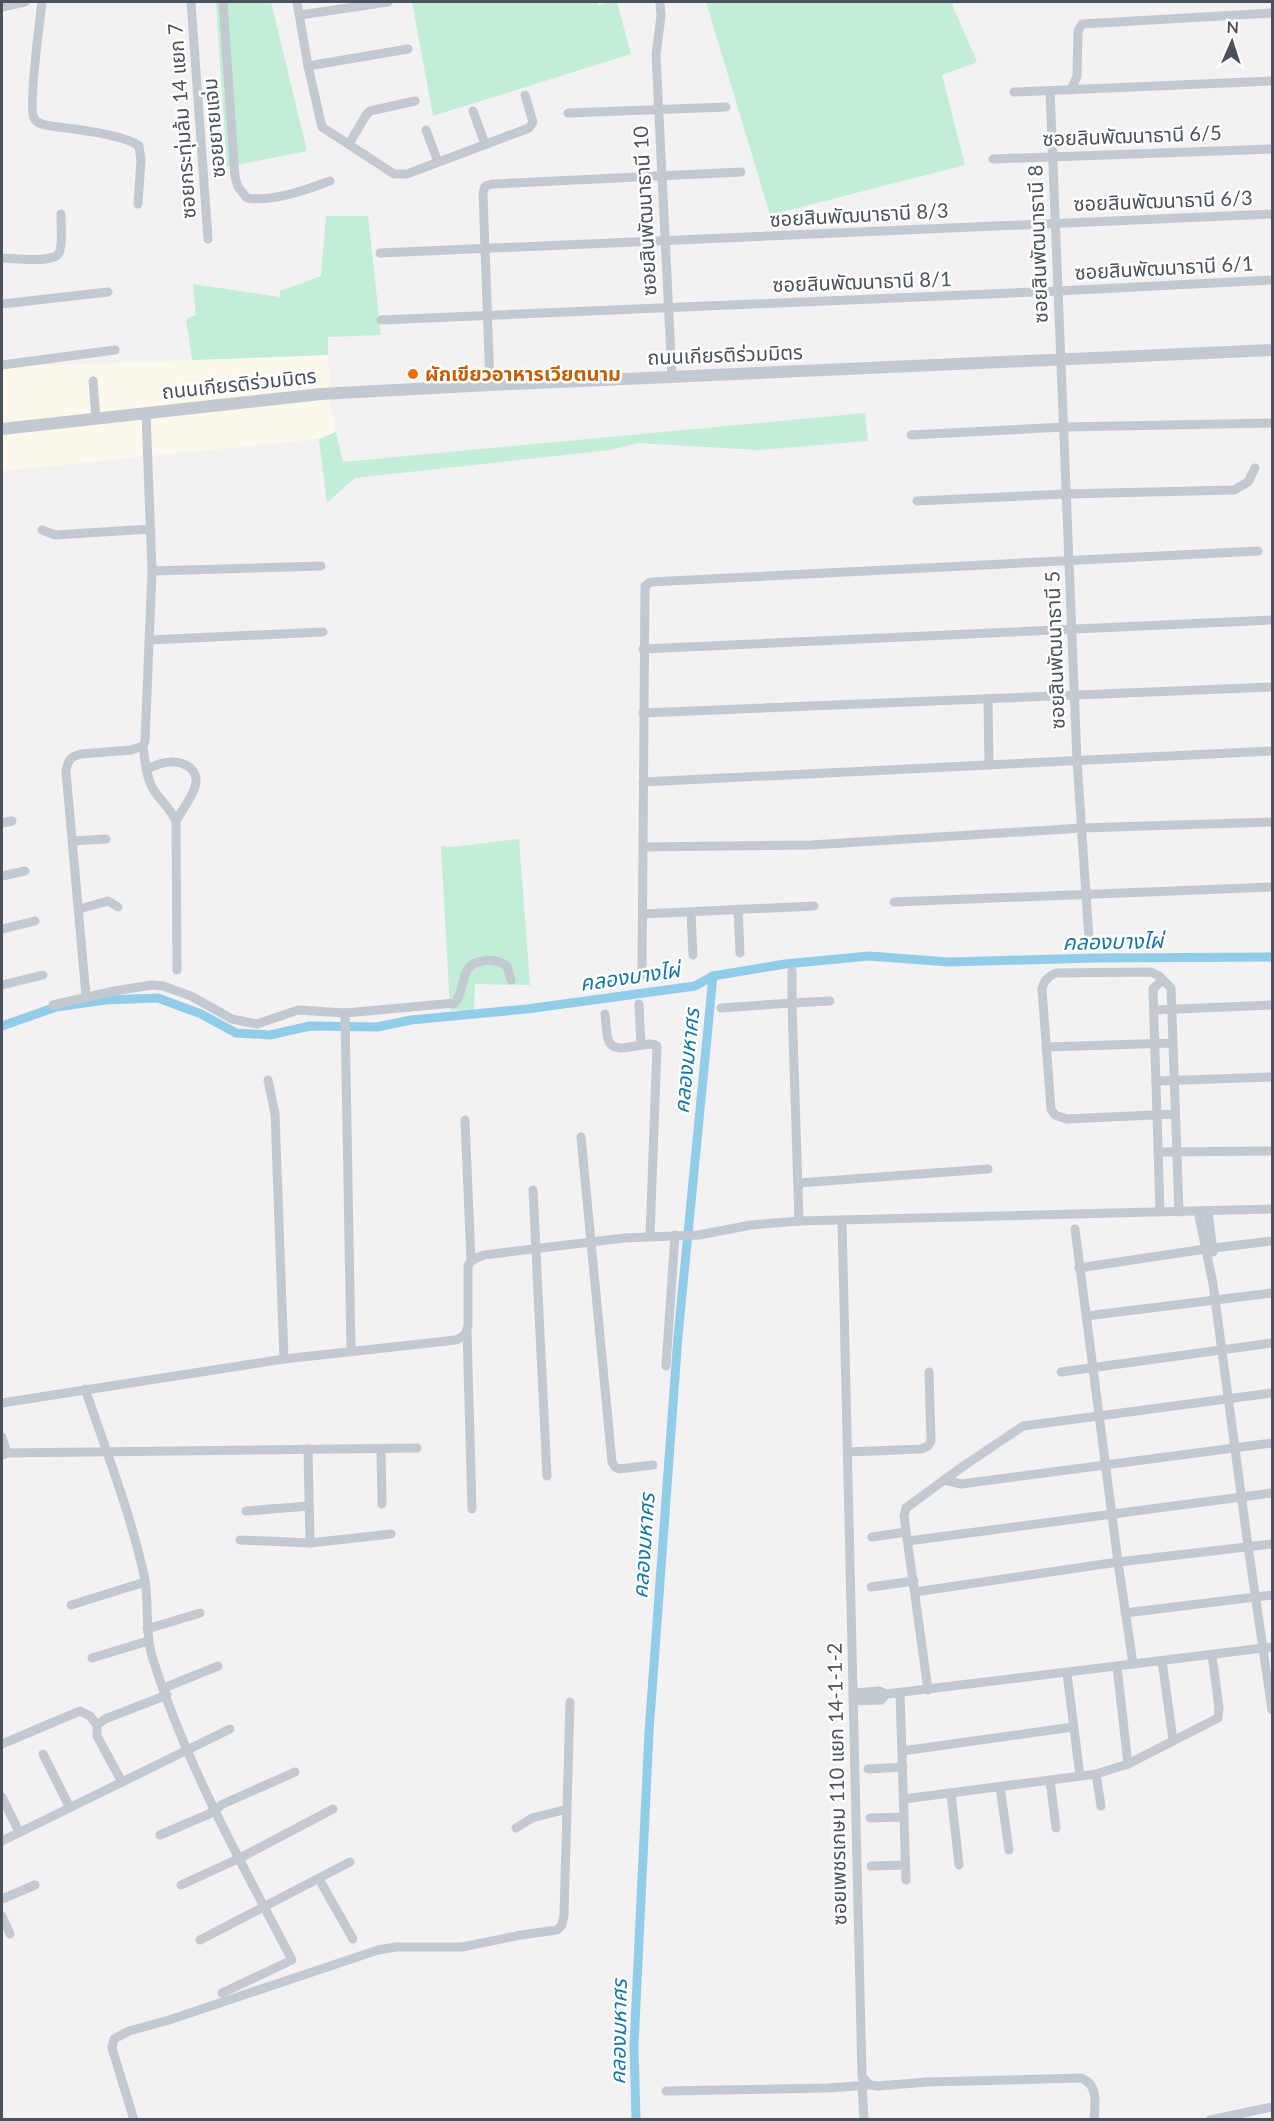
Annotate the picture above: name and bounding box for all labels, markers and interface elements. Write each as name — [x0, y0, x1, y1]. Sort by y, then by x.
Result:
north arrow — [1202, 12, 1262, 72]
text: N — [1226, 17, 1239, 36]
street label: ซอยกระทุ่มล้ม 14 แยก 7 — [162, 22, 201, 220]
street label: ซอยยายแจ่ม — [197, 77, 229, 179]
street label: ซอยสินพัฒนาธานี 6/5 — [1042, 120, 1222, 150]
street label: ซอยสินพัฒนาธานี 10 — [628, 125, 660, 297]
street label: ซอยสินพัฒนาธานี 8 — [1022, 164, 1052, 324]
street label: ซอยสินพัฒนาธานี 6/3 — [1073, 185, 1253, 215]
street label: ซอยสินพัฒนาธานี 8/3 — [769, 197, 949, 231]
street label: ซอยสินพัฒนาธานี 6/1 — [1074, 250, 1254, 284]
street label: ซอยสินพัฒนาธานี 8/1 — [772, 266, 952, 296]
street label: ถนนเกียรติร่วมมิตร — [647, 339, 803, 369]
place label: ผักเขียวอาหารเวียตนาม — [425, 361, 621, 385]
street label: ถนนเกียรติร่วมมิตร — [160, 363, 317, 403]
marker: ผักเขียวอาหารเวียตนาม — [406, 367, 420, 381]
street label: ซอยสินพัฒนาธานี 5 — [1039, 570, 1069, 730]
water label: คลองบางไผ่ — [1062, 927, 1167, 954]
water label: คลองบางไผ่ — [578, 956, 684, 995]
water label: คลองมหาศร — [668, 1005, 704, 1115]
water label: คลองมหาศร — [626, 1491, 659, 1599]
street label: ซอยเพชรเกษม 110 แยก 14-1-1-2 — [822, 1642, 850, 1926]
water label: คลองมหาศร — [604, 1977, 631, 2085]

